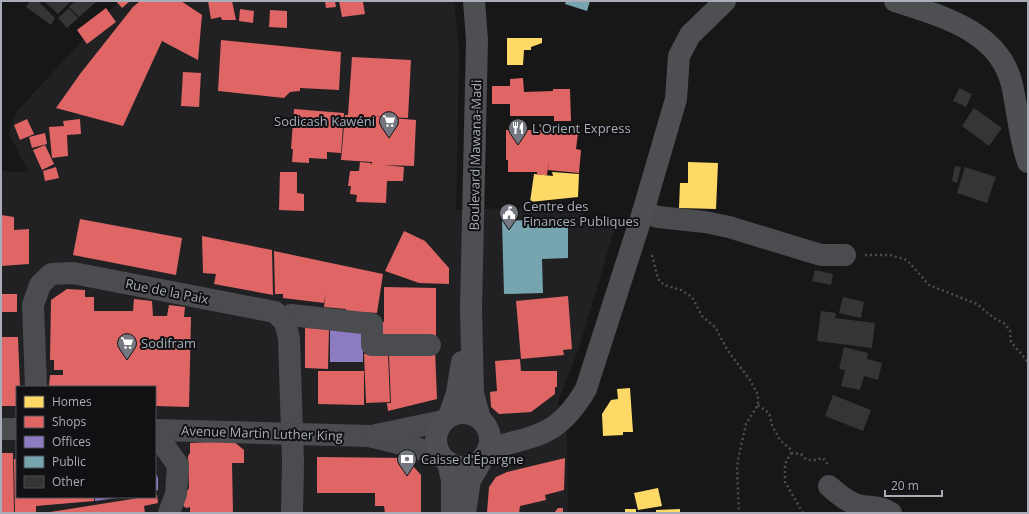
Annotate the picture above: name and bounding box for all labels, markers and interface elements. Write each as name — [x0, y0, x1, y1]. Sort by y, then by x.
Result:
street label: Boulevard Mawana-Madi — [465, 79, 485, 231]
supermarket icon: Sodicash Kawéni — [378, 110, 400, 138]
place label: Sodicash Kawéni — [274, 112, 375, 130]
restaurant icon: L'Orient Express — [507, 117, 529, 145]
place label: L'Orient Express — [532, 119, 631, 137]
place label: Centre des Finances Publiques — [523, 197, 639, 230]
public building icon: Centre des Finances Publiques — [498, 202, 520, 230]
street label: Rue de la Paix — [124, 274, 210, 308]
supermarket icon: Sodifram — [116, 332, 138, 360]
place label: Sodifram — [141, 334, 196, 352]
legend — [16, 386, 156, 498]
text: Homes — [52, 393, 92, 410]
text: Shops — [52, 413, 87, 430]
street label: Avenue Martin Luther King — [181, 421, 343, 445]
text: Offices — [52, 433, 91, 450]
bank icon: Caisse d'Épargne — [396, 448, 418, 476]
place label: Caisse d'Épargne — [421, 450, 524, 468]
text: Public — [52, 453, 86, 470]
scale bar — [885, 472, 942, 498]
text: Other — [52, 473, 85, 490]
text: 20 m — [891, 477, 919, 494]

